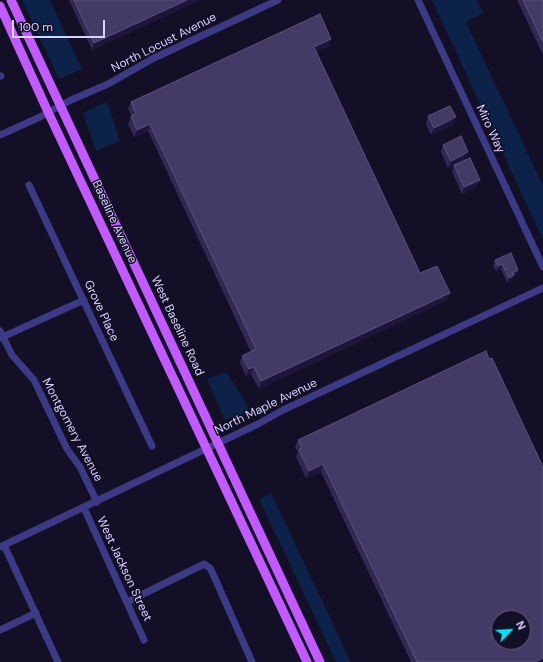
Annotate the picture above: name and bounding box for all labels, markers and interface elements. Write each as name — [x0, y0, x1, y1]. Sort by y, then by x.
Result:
street label: North Locust Avenue — [109, 10, 219, 76]
scale bar — [14, 12, 107, 38]
text: 100 m — [19, 19, 53, 35]
street label: Miro Way — [473, 103, 507, 155]
street label: Baseline Avenue — [88, 178, 140, 266]
street label: West Baseline Road — [148, 274, 206, 378]
street label: Grove Place — [81, 278, 121, 344]
street label: Montgomery Avenue — [39, 376, 105, 484]
street label: North Maple Avenue — [212, 376, 320, 438]
street label: West Jackson Street — [93, 514, 155, 624]
north arrow — [491, 610, 531, 650]
text: N — [513, 619, 529, 632]

